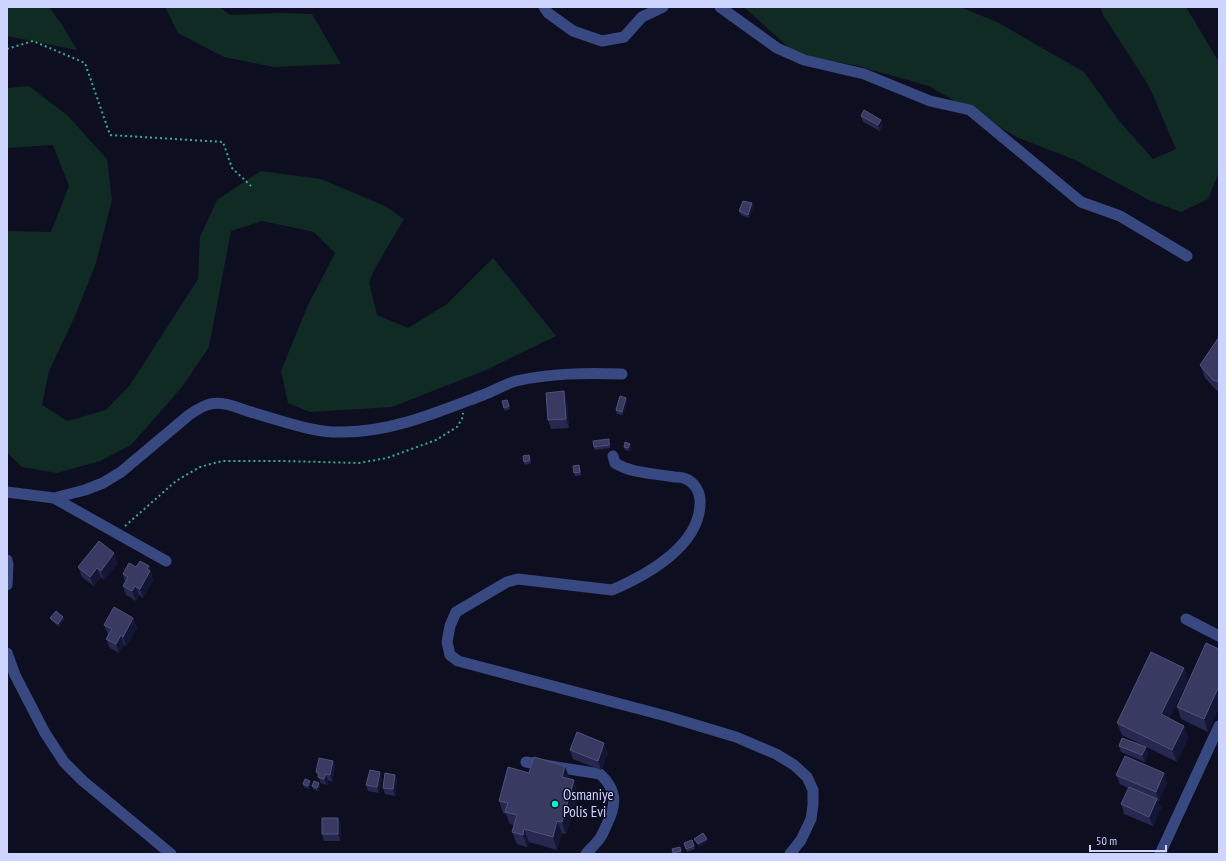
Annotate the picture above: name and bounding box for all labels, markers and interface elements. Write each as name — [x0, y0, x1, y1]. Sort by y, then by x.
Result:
place label: Osmaniye Polis Evi — [563, 785, 614, 821]
marker: Osmaniye Polis Evi — [550, 799, 560, 809]
scale bar — [1090, 827, 1166, 853]
text: 50 m — [1096, 833, 1117, 848]

